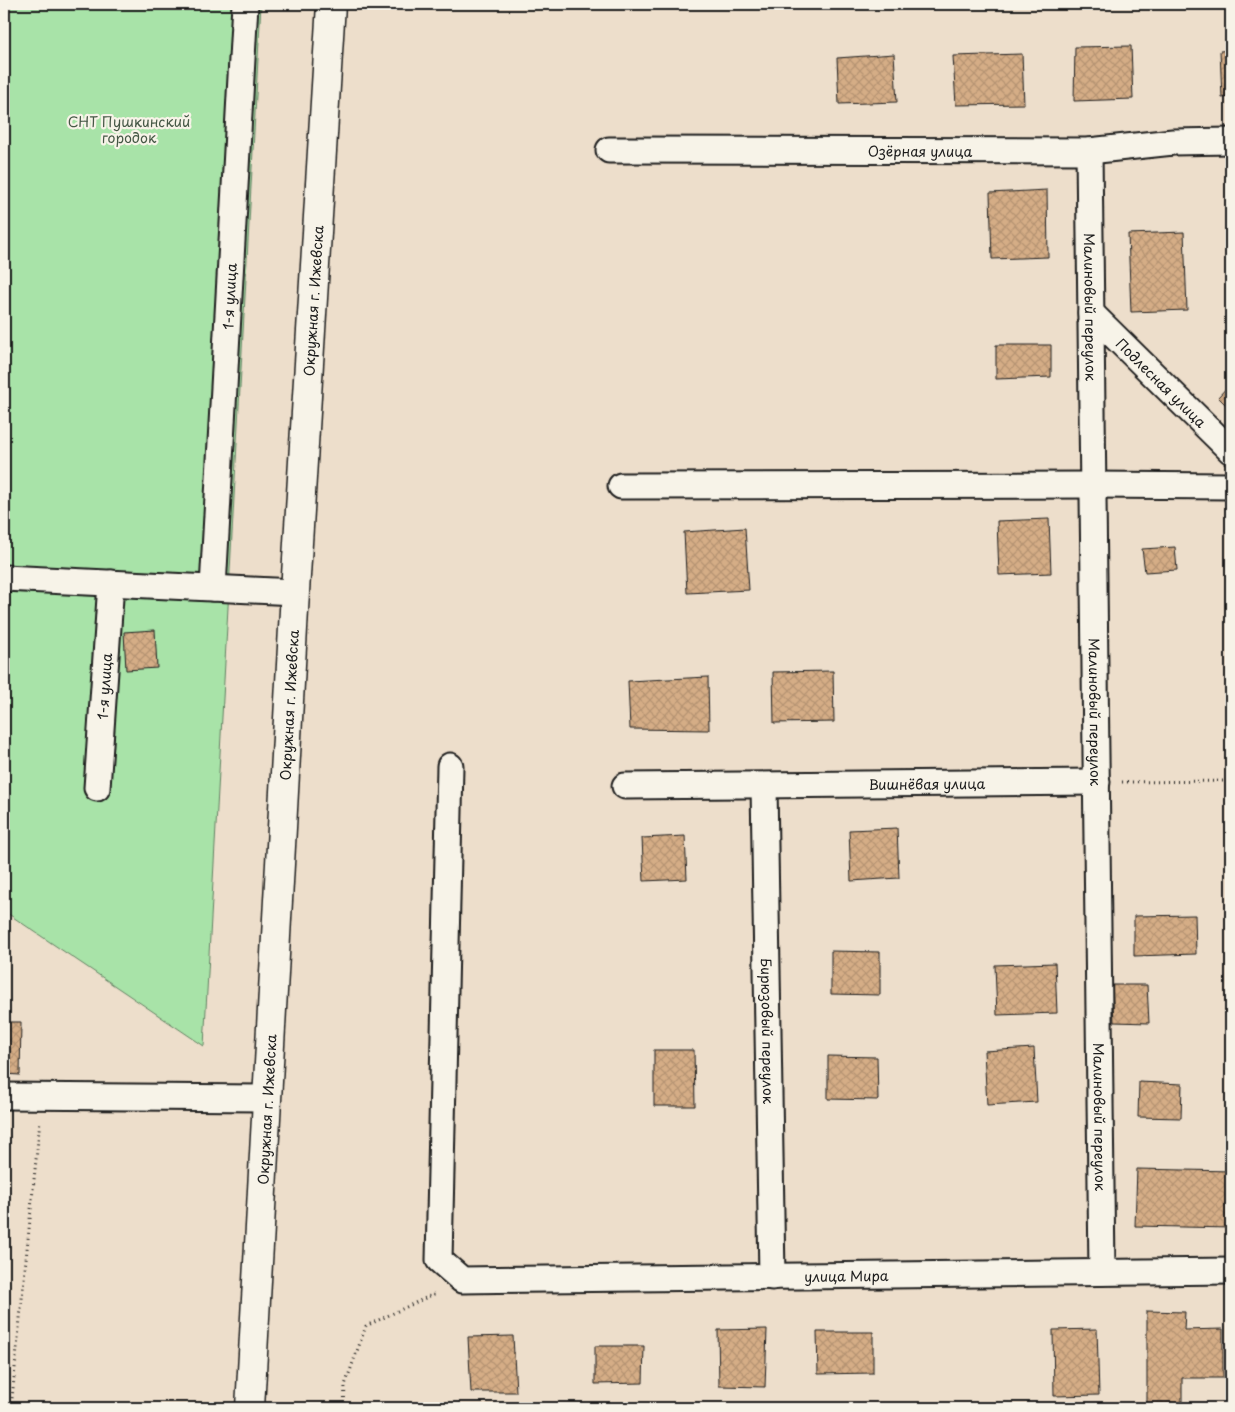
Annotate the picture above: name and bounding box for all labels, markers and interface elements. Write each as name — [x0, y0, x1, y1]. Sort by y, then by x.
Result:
park label: СНТ Пушкинский городок — [68, 111, 190, 148]
street label: Озёрная улица — [868, 140, 973, 161]
street label: Окружная г. Ижевска — [298, 225, 328, 377]
street label: Малиновый переулок — [1079, 233, 1102, 382]
street label: 1-я улица — [217, 262, 241, 330]
street label: Подлесная улица — [1112, 333, 1212, 432]
street label: Окружная г. Ижевска — [274, 629, 303, 781]
street label: Малиновый переулок — [1084, 638, 1107, 787]
street label: 1-я улица — [91, 652, 117, 720]
street label: Вишнёвая улица — [869, 772, 986, 794]
street label: Бирюзовый переулок — [756, 958, 780, 1105]
street label: Окружная г. Ижевска — [252, 1033, 281, 1185]
street label: Малиновый переулок — [1089, 1043, 1112, 1192]
street label: улица Мира — [804, 1265, 889, 1286]

